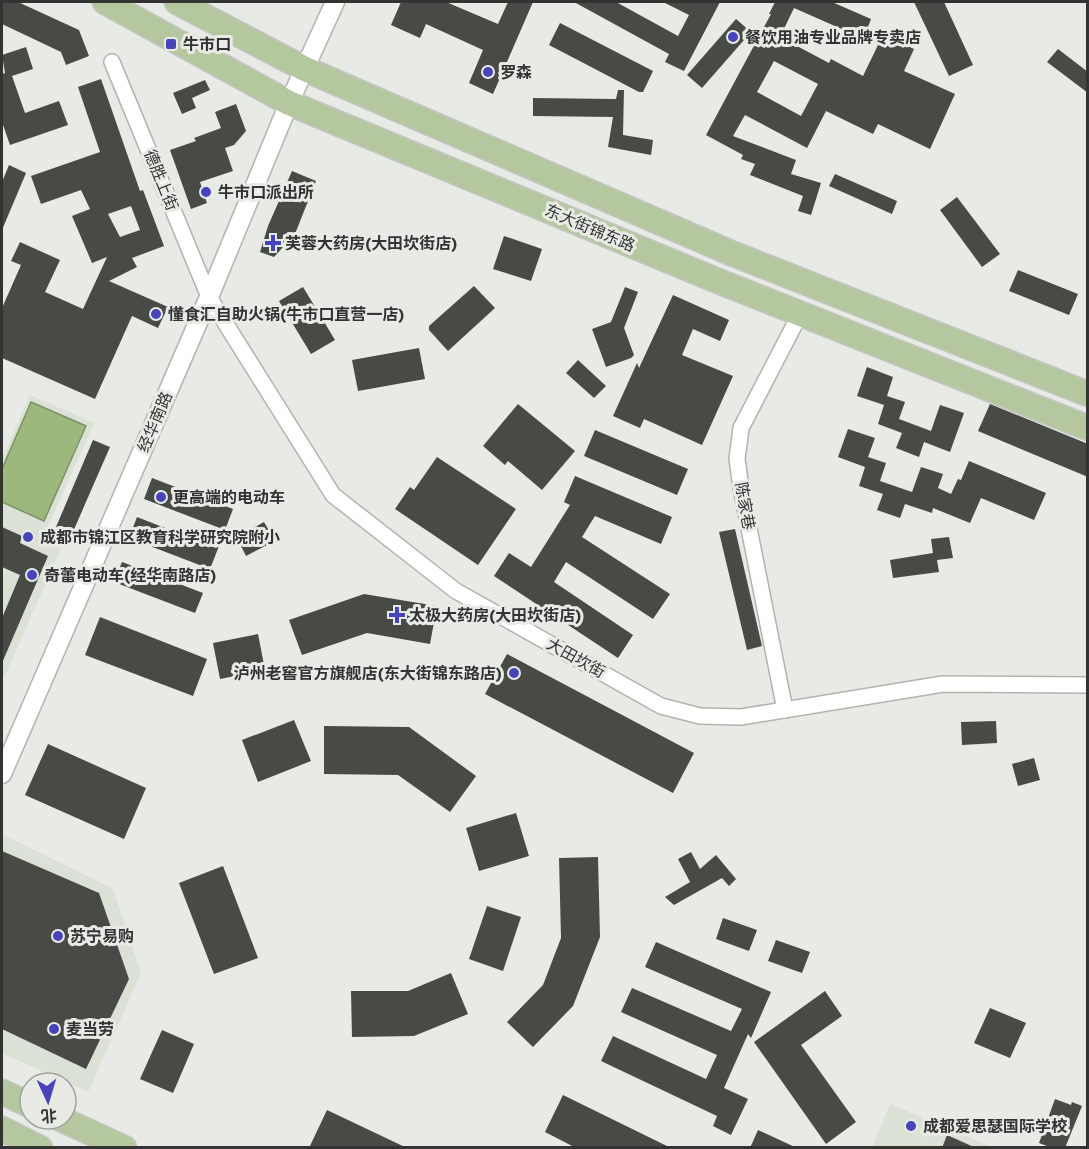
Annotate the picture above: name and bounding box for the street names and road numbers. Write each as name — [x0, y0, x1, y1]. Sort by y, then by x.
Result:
street label: 德胜上街 — [140, 147, 182, 213]
street label: 东大街锦东路 — [542, 200, 638, 256]
street label: 经华南路 — [134, 389, 176, 455]
street label: 陈家巷 — [731, 481, 759, 531]
street label: 大田坎街 — [543, 634, 609, 682]

